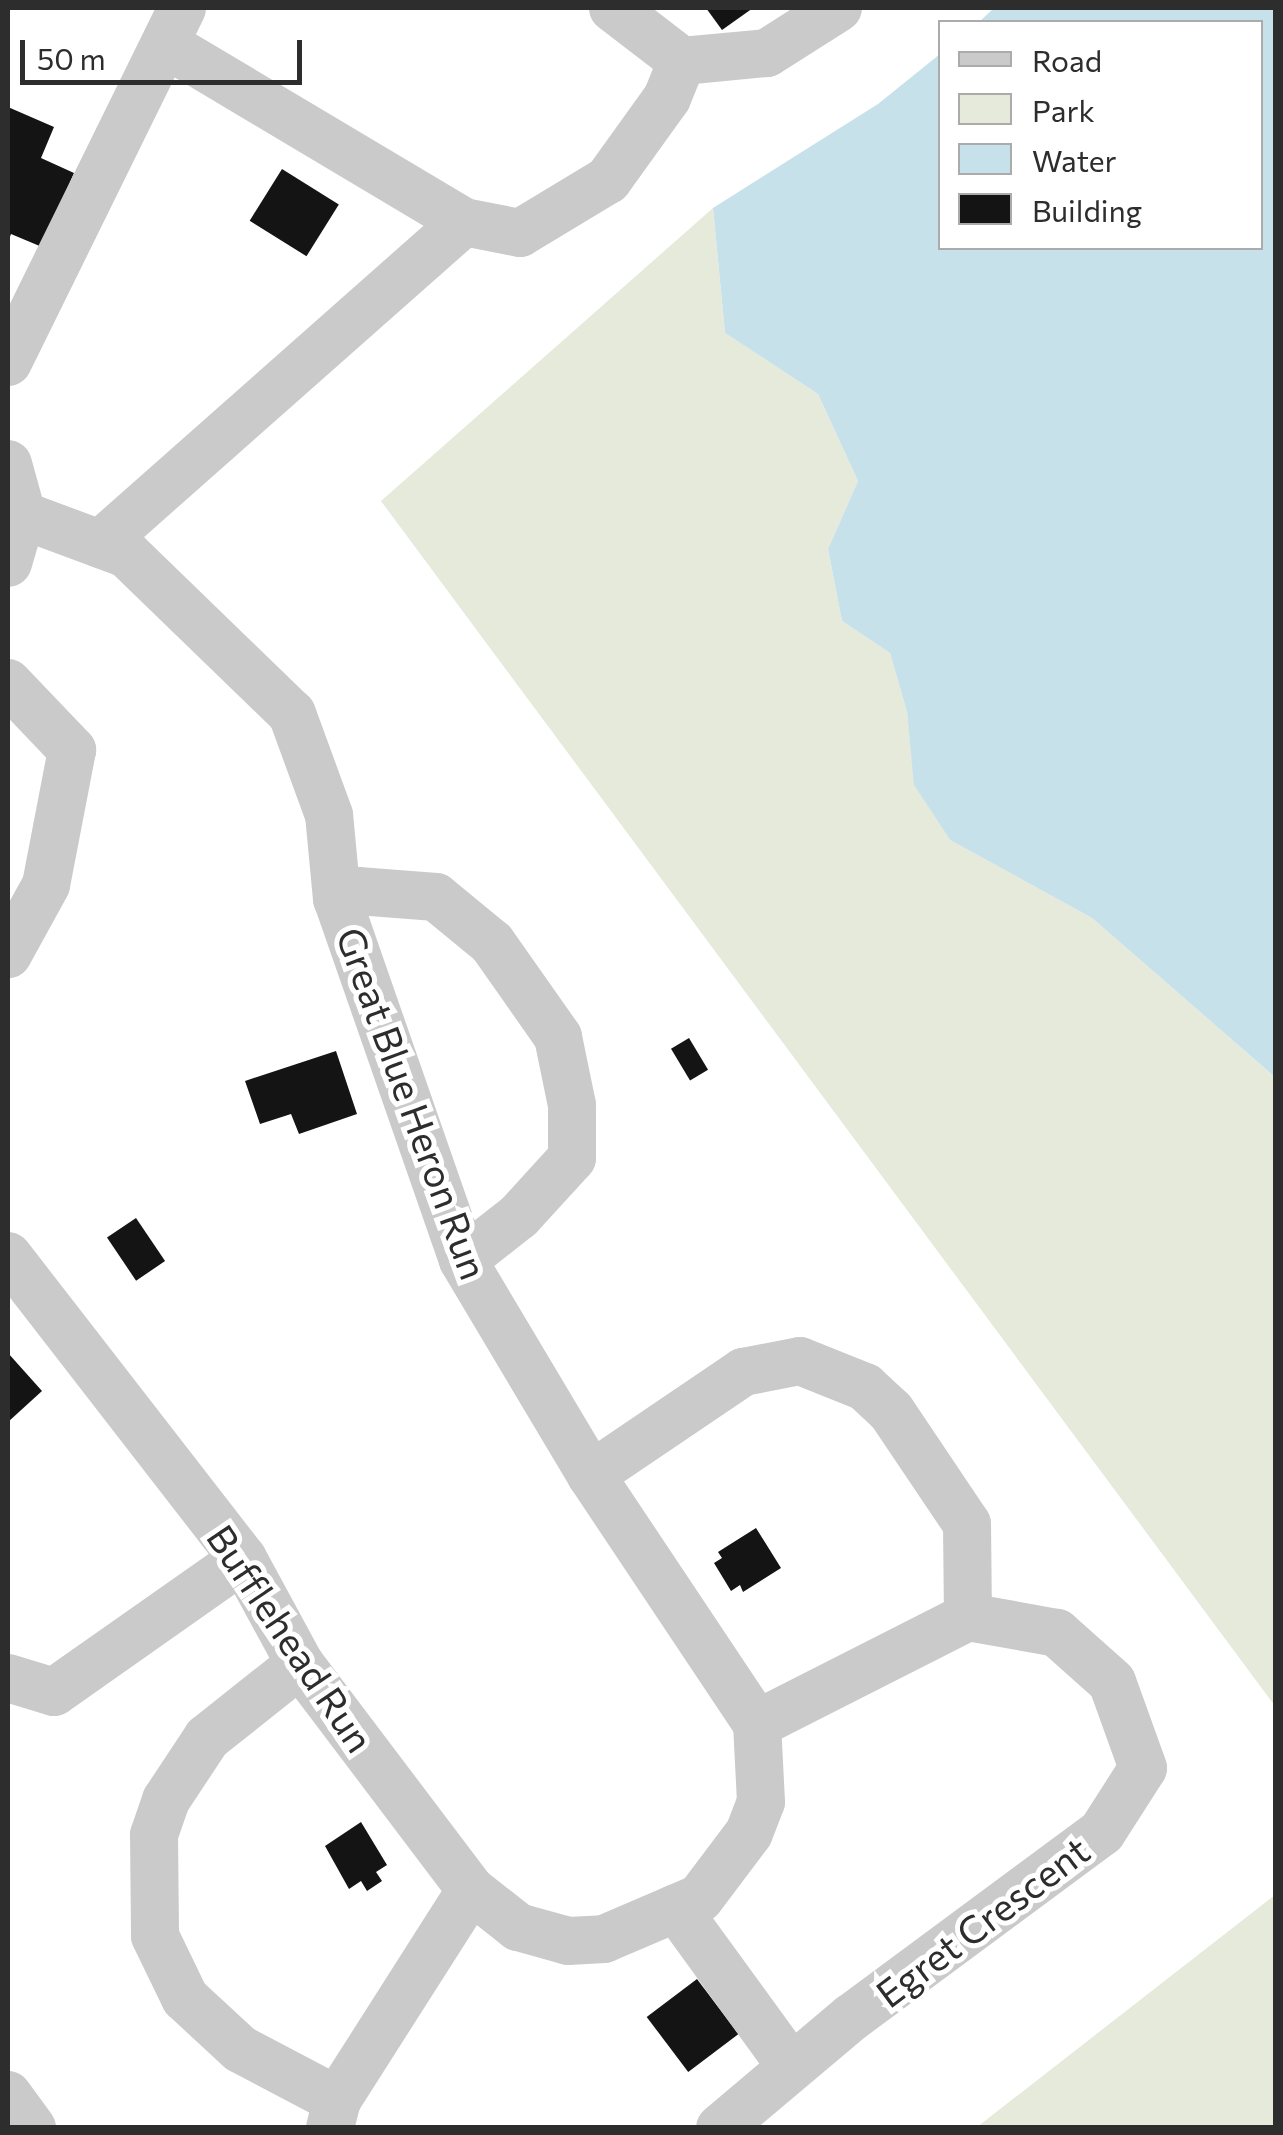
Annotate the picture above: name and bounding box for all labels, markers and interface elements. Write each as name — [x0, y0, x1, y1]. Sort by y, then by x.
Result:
scale bar — [25, 20, 308, 82]
legend — [938, 20, 1263, 250]
text: 50 m — [37, 39, 106, 76]
text: Road — [1032, 41, 1102, 78]
text: Park — [1032, 91, 1095, 128]
text: Water — [1032, 141, 1117, 178]
text: Building — [1032, 191, 1142, 228]
street label: Great Blue Heron Run — [328, 921, 498, 1285]
street label: Bufflehead Run — [198, 1516, 384, 1760]
street label: Egret Crescent — [867, 1826, 1097, 2016]

